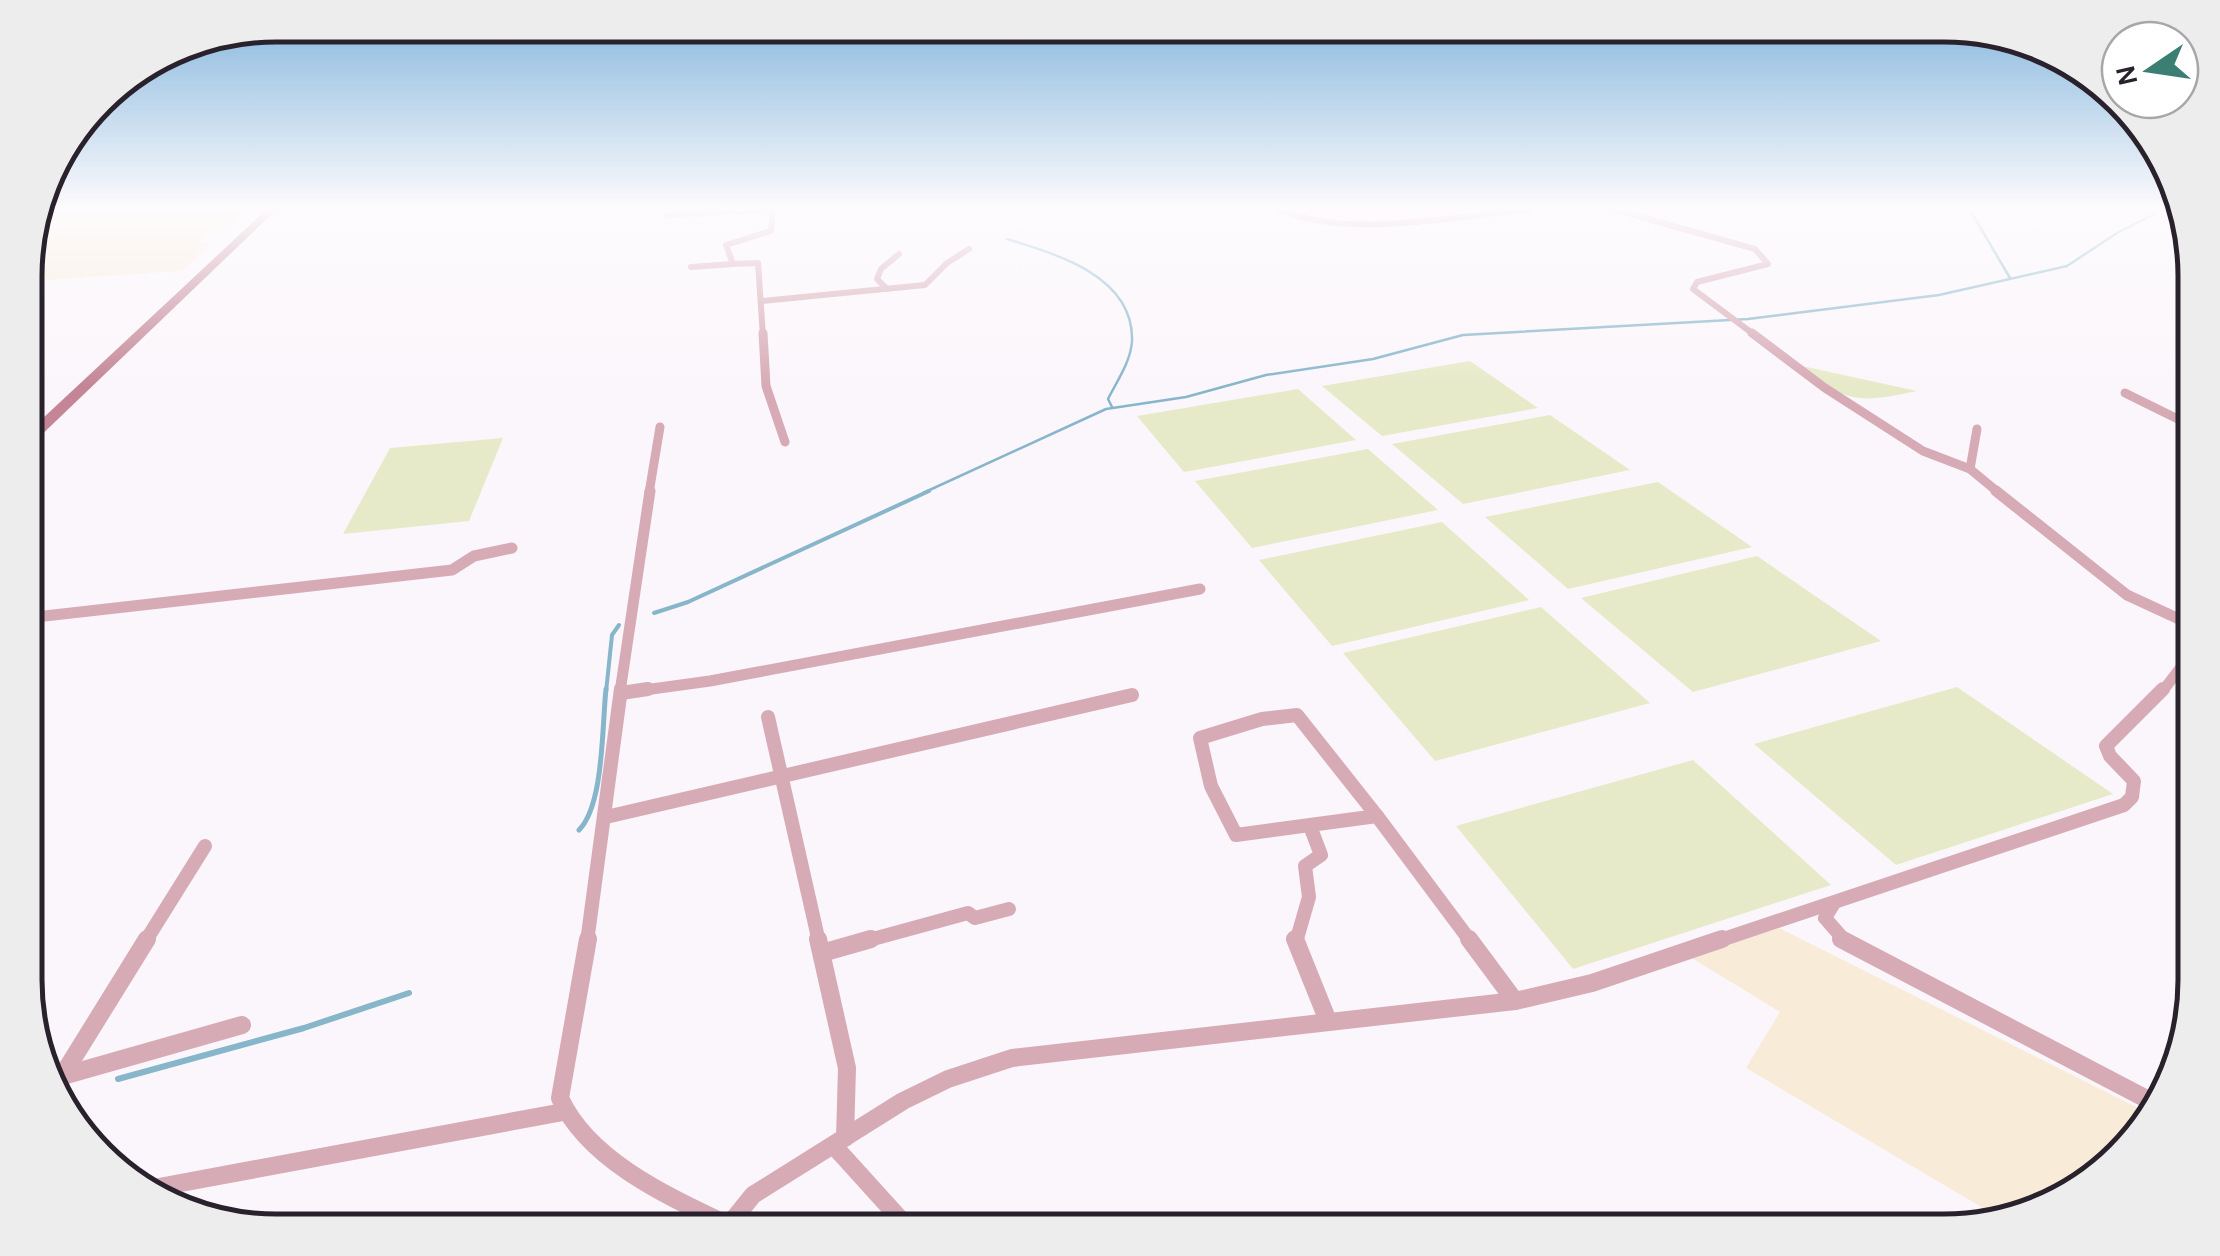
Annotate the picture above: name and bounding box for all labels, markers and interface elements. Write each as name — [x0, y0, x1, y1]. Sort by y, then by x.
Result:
north arrow — [2100, 20, 2200, 120]
text: N — [2108, 62, 2144, 89]

